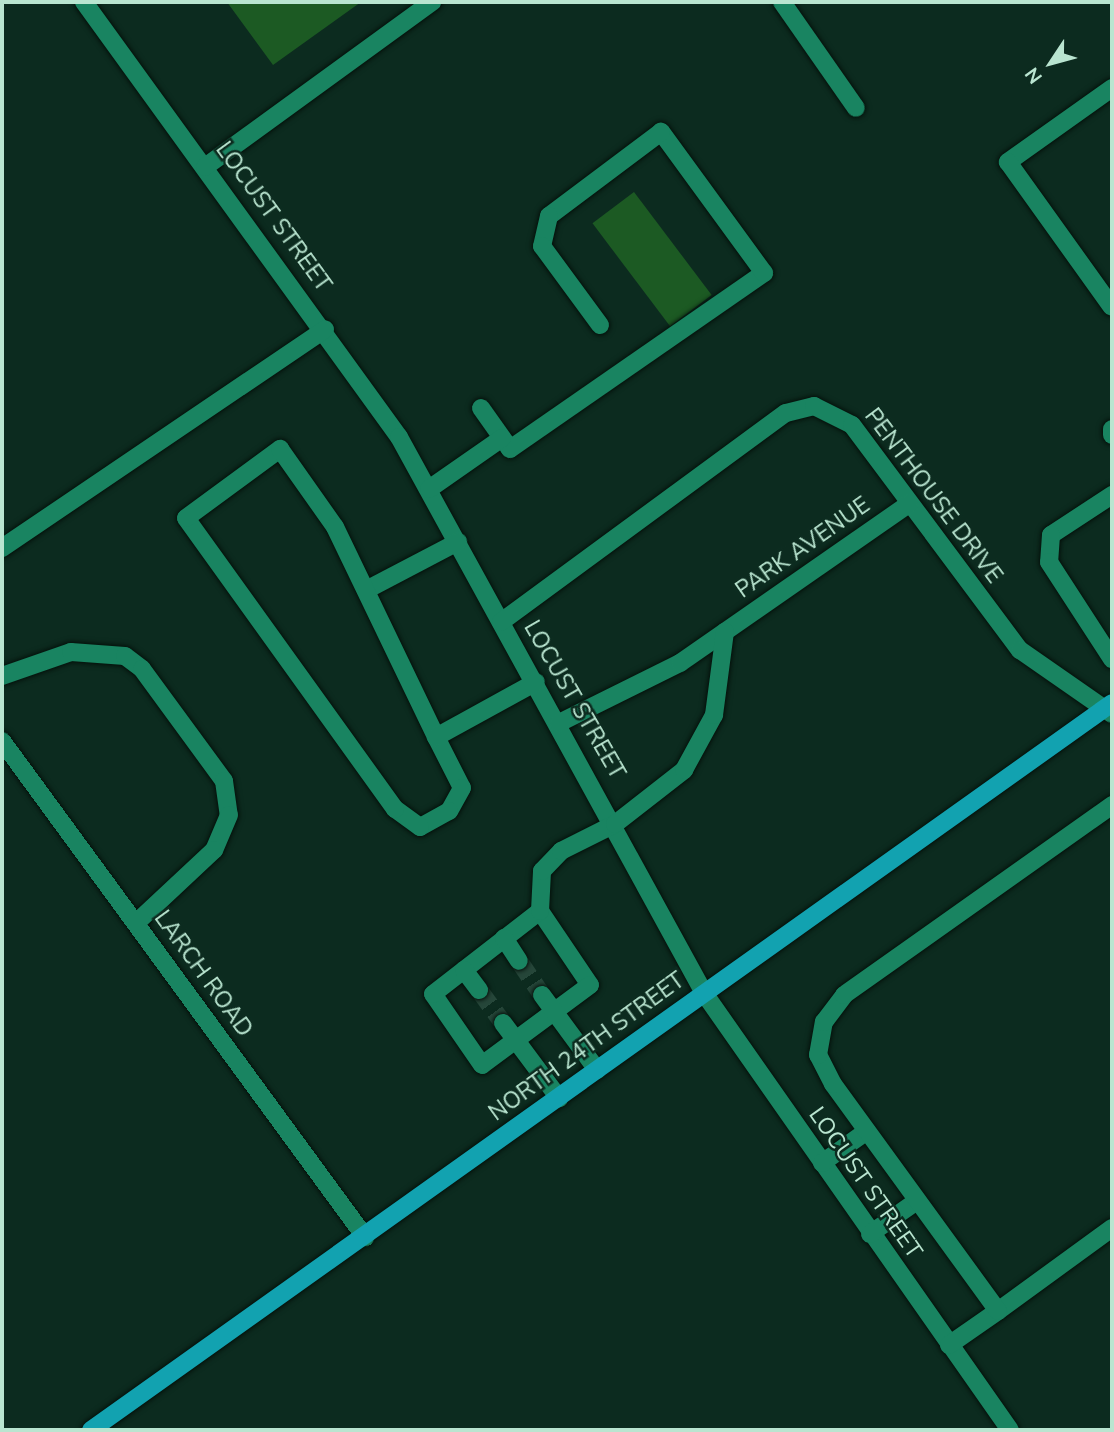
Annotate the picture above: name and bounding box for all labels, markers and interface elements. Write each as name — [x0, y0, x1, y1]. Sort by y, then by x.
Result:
north arrow — [1016, 28, 1086, 98]
text: N — [1019, 62, 1049, 89]
street label: LOCUST STREET — [209, 137, 337, 297]
street label: PENTHOUSE DRIVE — [858, 403, 1008, 589]
street label: PARK AVENUE — [731, 492, 875, 604]
street label: LOCUST STREET — [517, 616, 631, 784]
street label: LARCH ROAD — [148, 905, 258, 1043]
street label: NORTH 24TH STREET — [484, 967, 690, 1127]
street label: LOCUST STREET — [803, 1102, 927, 1264]

